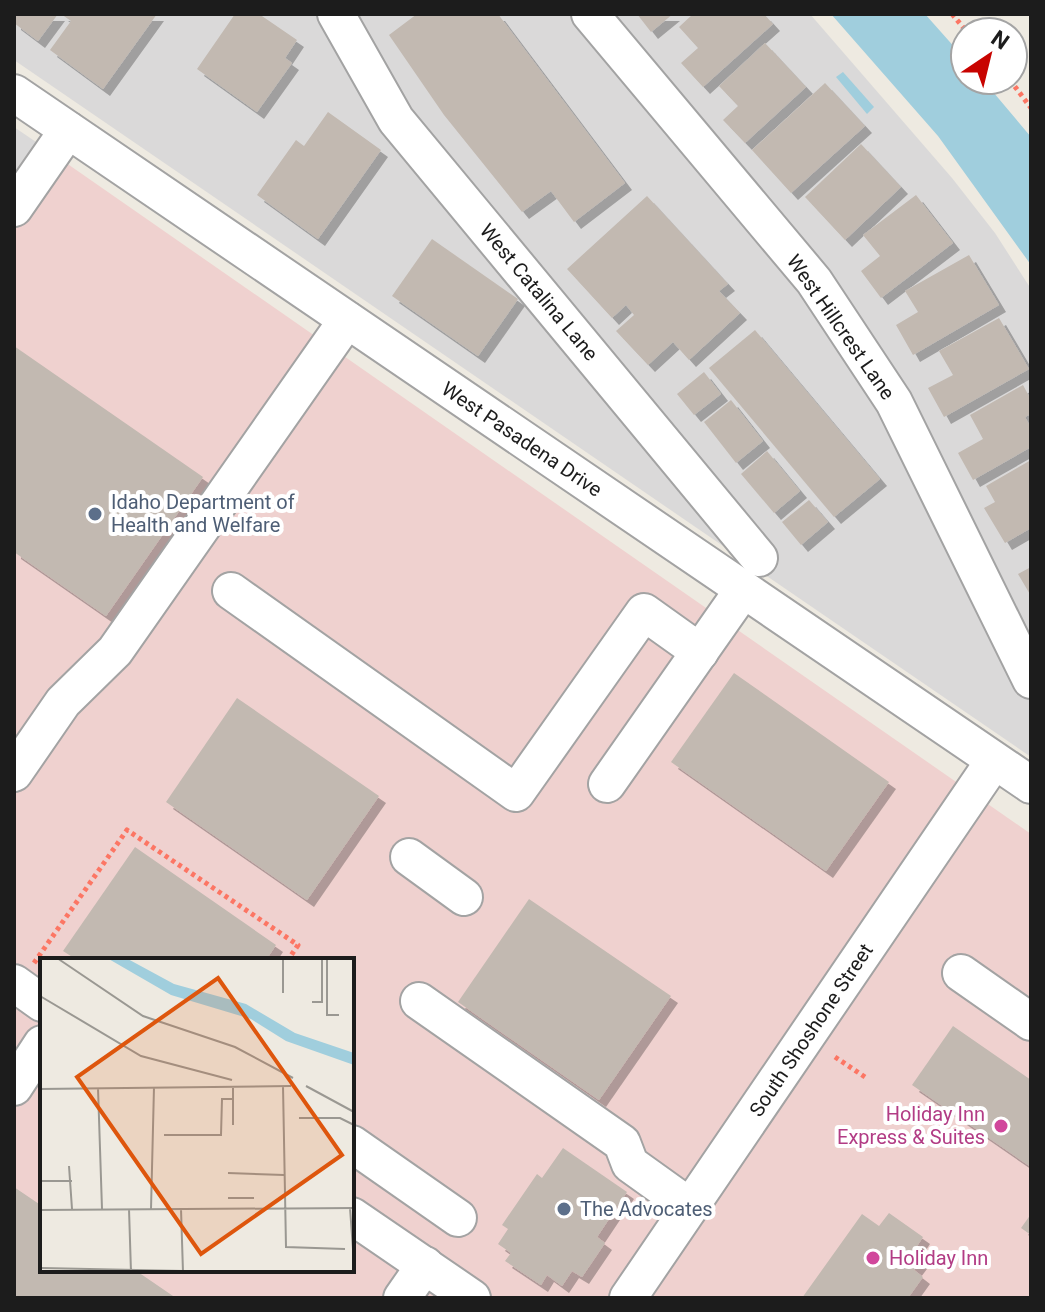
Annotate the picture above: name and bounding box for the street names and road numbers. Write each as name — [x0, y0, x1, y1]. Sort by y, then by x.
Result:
street label: West Catalina Lane — [475, 219, 603, 365]
street label: West Hillcrest Lane — [782, 250, 900, 404]
street label: West Pasadena Drive — [437, 376, 607, 502]
street label: South Shoshone Street — [744, 939, 878, 1121]

